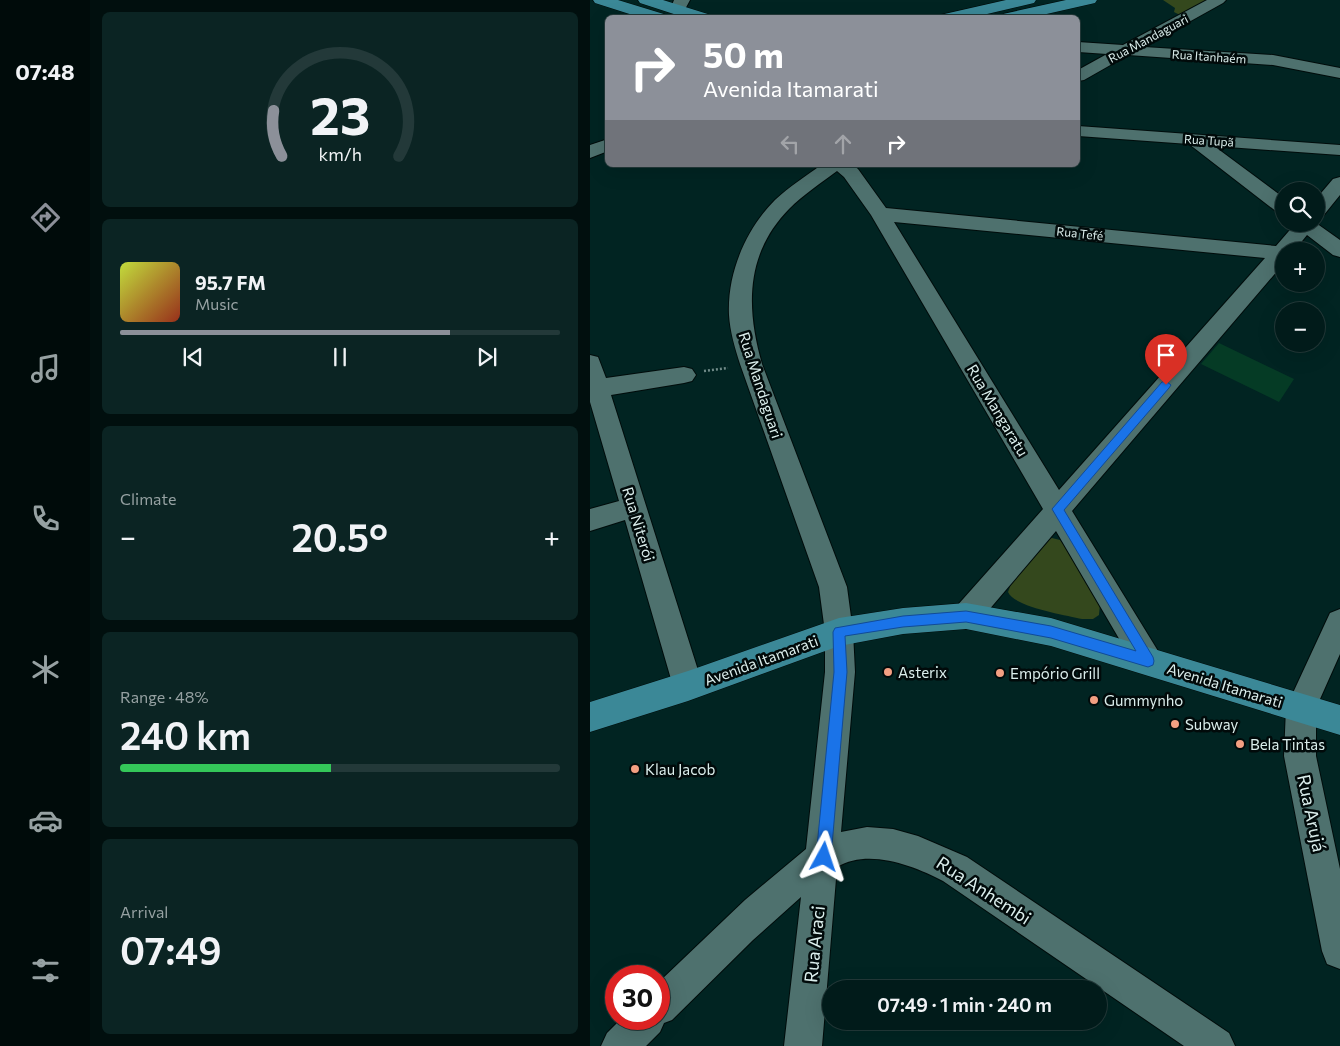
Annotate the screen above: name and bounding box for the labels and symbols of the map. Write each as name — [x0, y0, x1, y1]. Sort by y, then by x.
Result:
street label: Rua Mandaguari — [1106, 11, 1190, 65]
street label: Rua Itanhaém — [1171, 46, 1247, 66]
street label: Rua Tupã — [1184, 131, 1234, 149]
street label: Rua Tefé — [1056, 224, 1104, 242]
street label: Rua Mandaguari — [735, 330, 787, 440]
pin — [1145, 334, 1187, 385]
street label: Rua Mangaratu — [964, 361, 1032, 459]
street label: Rua Niterói — [619, 485, 659, 563]
street label: Avenida Itamarati — [702, 631, 820, 689]
street label: Avenida Itamarati — [1165, 659, 1285, 711]
place label: Asterix — [898, 663, 947, 681]
place label: Empório Grill — [1010, 664, 1100, 682]
marker: Asterix — [882, 666, 894, 678]
marker: Empório Grill — [994, 667, 1006, 679]
place label: Gummynho — [1104, 691, 1183, 709]
marker: Gummynho — [1088, 694, 1100, 706]
place label: Subway — [1185, 715, 1238, 733]
marker: Subway — [1169, 718, 1181, 730]
place label: Bela Tintas — [1250, 735, 1325, 753]
marker: Bela Tintas — [1234, 738, 1246, 750]
place label: Klau Jacob — [645, 760, 716, 778]
marker: Klau Jacob — [629, 763, 641, 775]
street label: Rua Arujá — [1293, 772, 1331, 854]
position arrow — [797, 830, 849, 882]
street label: Rua Anhembi — [933, 851, 1035, 929]
street label: Rua Araci — [799, 904, 829, 984]
speed limit sign: 30 — [605, 965, 670, 1030]

